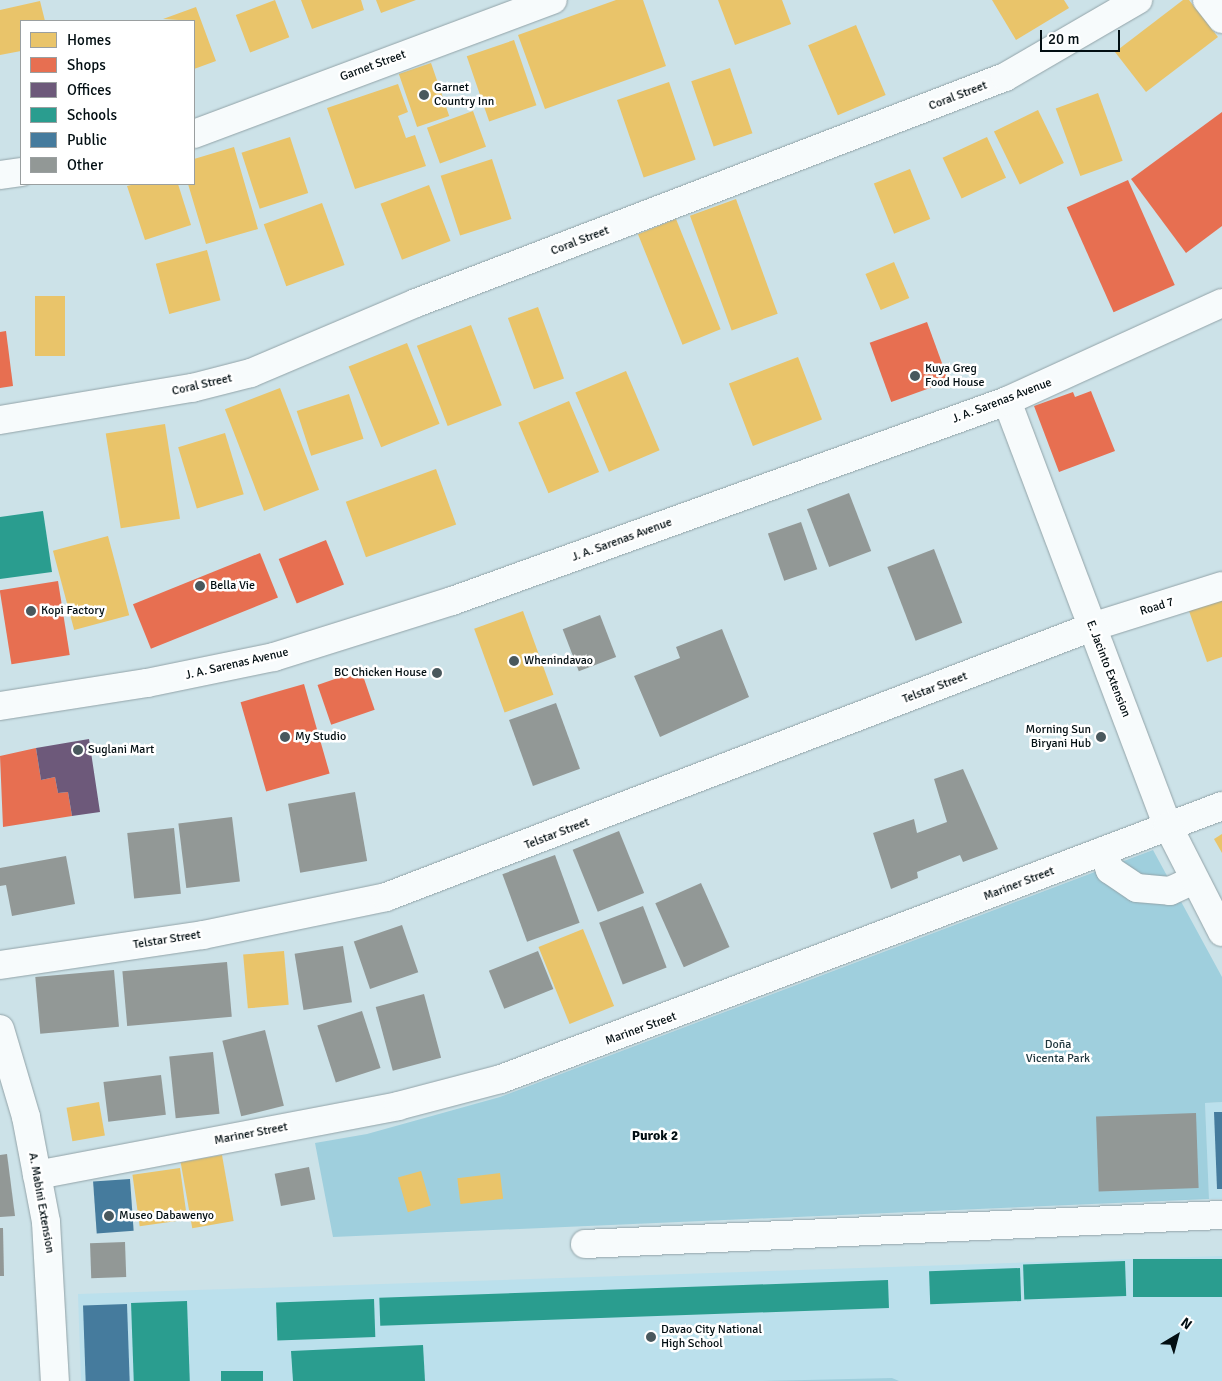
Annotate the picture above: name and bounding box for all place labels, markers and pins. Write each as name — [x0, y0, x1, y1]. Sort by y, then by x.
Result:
place label: Garnet Country Inn — [434, 81, 494, 109]
marker: Garnet Country Inn — [418, 89, 430, 101]
place label: Kuya Greg Food House — [925, 362, 985, 390]
marker: Kuya Greg Food House — [909, 370, 921, 382]
place label: Bella Vie — [210, 579, 255, 593]
marker: Bella Vie — [194, 580, 206, 592]
place label: Kopi Factory — [41, 604, 105, 618]
marker: Kopi Factory — [25, 605, 37, 617]
place label: Whenindavao — [524, 654, 593, 668]
marker: Whenindavao — [508, 655, 520, 667]
place label: BC Chicken House — [334, 666, 427, 680]
marker: BC Chicken House — [431, 667, 443, 679]
place label: Morning Sun Biryani Hub — [1026, 723, 1091, 751]
place label: My Studio — [295, 730, 346, 744]
marker: My Studio — [279, 731, 291, 743]
marker: Morning Sun Biryani Hub — [1095, 731, 1107, 743]
place label: Suglani Mart — [88, 743, 154, 757]
marker: Suglani Mart — [72, 744, 84, 756]
place label: Museo Dabawenyo — [119, 1209, 214, 1223]
marker: Museo Dabawenyo — [103, 1210, 115, 1222]
place label: Davao City National High School — [661, 1323, 762, 1351]
marker: Davao City National High School — [645, 1331, 657, 1343]

